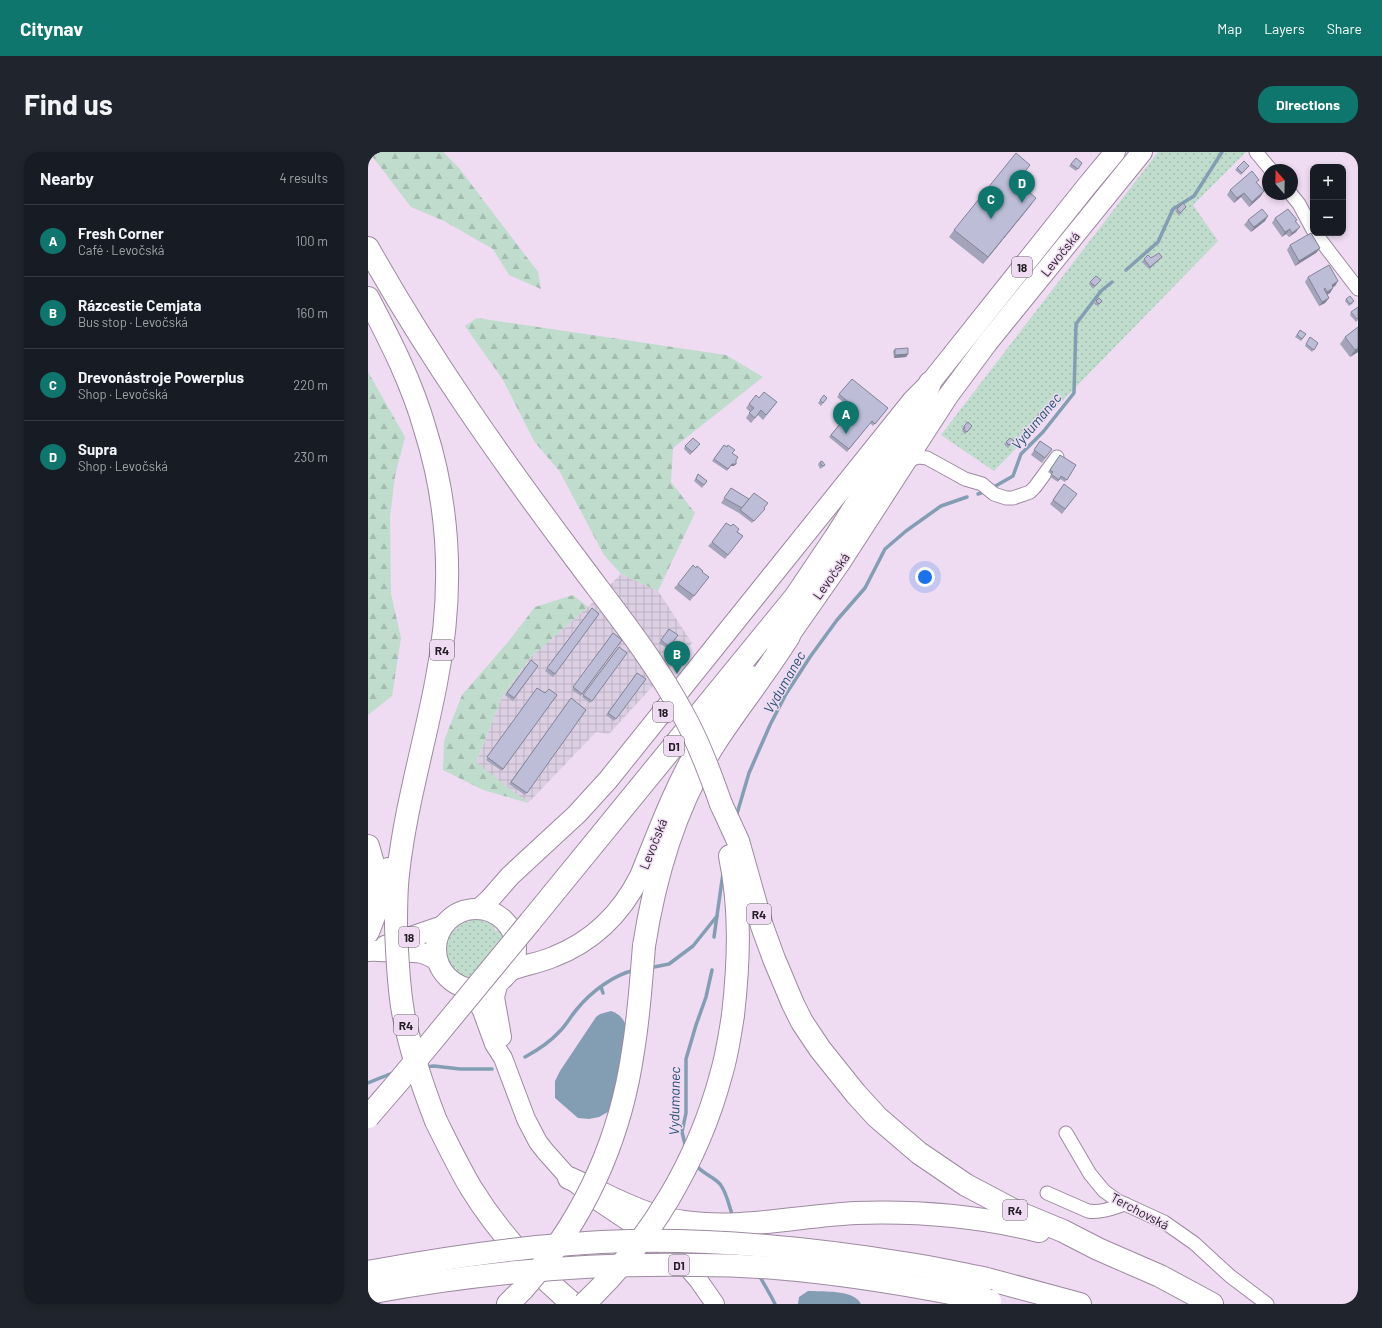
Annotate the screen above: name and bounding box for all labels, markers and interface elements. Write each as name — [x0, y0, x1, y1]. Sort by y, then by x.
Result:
text: Citynav — [20, 17, 83, 40]
text: Map — [1217, 20, 1242, 37]
text: Layers — [1264, 20, 1305, 37]
text: Share — [1327, 20, 1362, 37]
button: Directions — [1258, 86, 1358, 123]
text: Find us — [24, 87, 113, 121]
north arrow — [1262, 164, 1298, 200]
map controls — [1310, 164, 1346, 236]
button: + — [1310, 164, 1346, 200]
text: Nearby — [40, 168, 94, 188]
text: 4 results — [280, 170, 328, 186]
pin: D — [1009, 170, 1035, 203]
pin: C — [978, 186, 1004, 219]
button: − — [1310, 200, 1346, 236]
text: Fresh Corner — [78, 224, 164, 242]
street label: Levočská — [1037, 228, 1083, 280]
text: A — [49, 233, 57, 249]
text: 100 m — [295, 233, 328, 249]
text: Café · Levočská — [78, 242, 165, 258]
road number: 18 — [1012, 257, 1032, 277]
text: Rázcestie Cemjata — [78, 296, 201, 314]
text: B — [49, 305, 57, 321]
text: 160 m — [296, 305, 328, 321]
text: Bus stop · Levočská — [78, 314, 188, 330]
text: Drevonástroje Powerplus — [78, 368, 244, 386]
text: C — [49, 377, 57, 393]
text: 220 m — [293, 377, 328, 393]
text: Shop · Levočská — [78, 386, 168, 402]
water label: Vydumanec — [1007, 389, 1065, 453]
pin: A — [833, 401, 859, 434]
text: Supra — [78, 440, 117, 458]
text: D — [49, 449, 57, 465]
text: 230 m — [294, 449, 328, 465]
text: Shop · Levočská — [78, 458, 168, 474]
street label: Levočská — [809, 550, 853, 602]
your location — [915, 567, 935, 587]
road number: R4 — [430, 640, 454, 660]
pin: B — [664, 641, 690, 674]
water label: Vydumanec — [759, 648, 809, 716]
road number: 18 — [653, 702, 673, 722]
road number: D1 — [664, 736, 684, 756]
street label: Levočská — [636, 816, 670, 872]
road number: R4 — [747, 904, 771, 924]
road number: 18 — [399, 927, 419, 947]
road number: R4 — [394, 1015, 418, 1035]
water label: Vydumanec — [665, 1066, 683, 1136]
street label: Terchovská — [1108, 1189, 1172, 1233]
road number: R4 — [1003, 1200, 1027, 1220]
road number: D1 — [669, 1255, 689, 1275]

